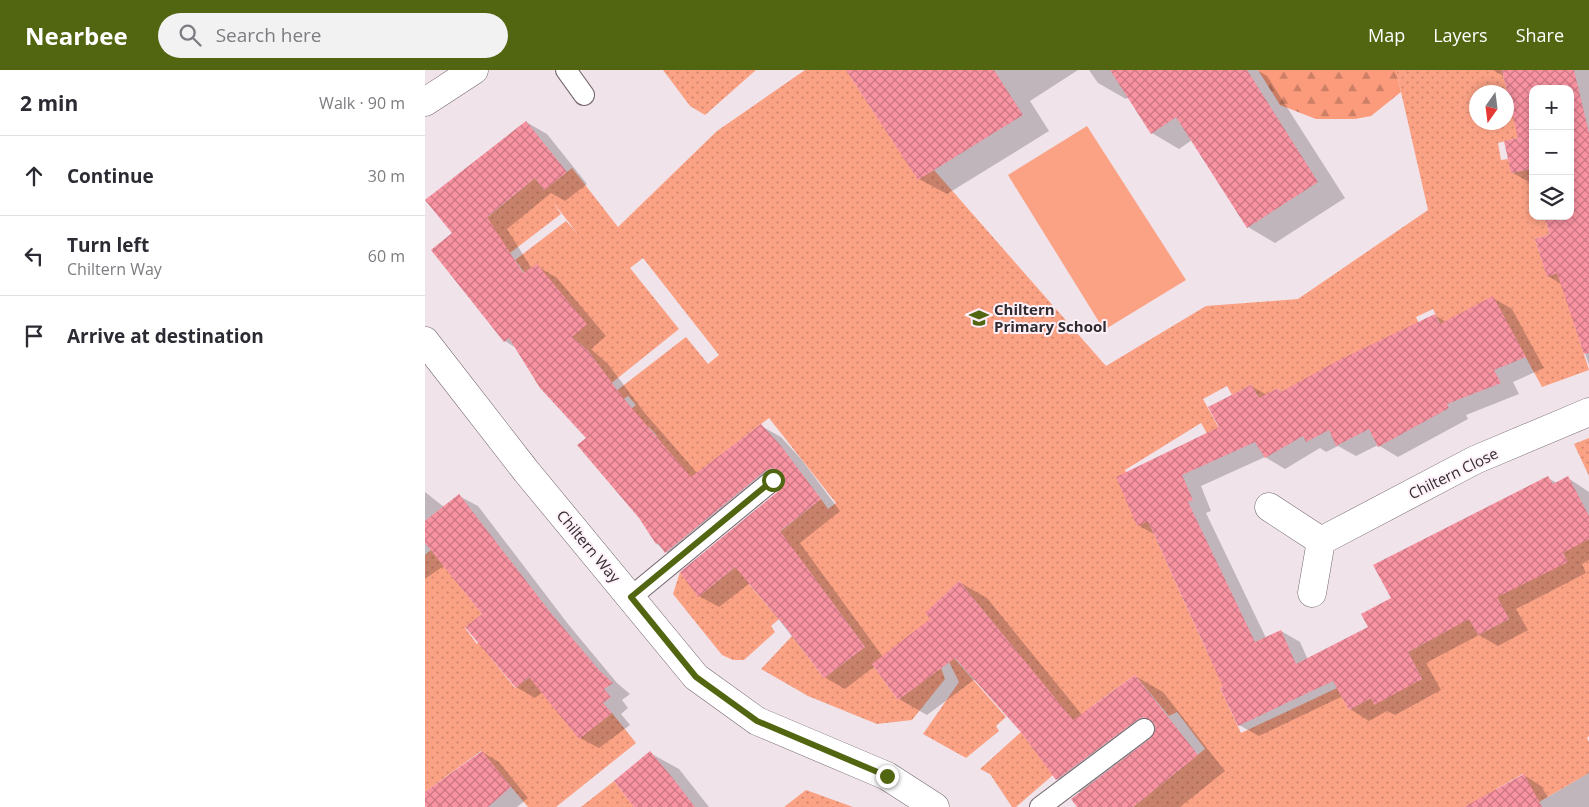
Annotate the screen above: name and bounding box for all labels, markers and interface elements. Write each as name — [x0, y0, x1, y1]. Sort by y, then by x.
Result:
search box — [158, 13, 508, 58]
text: Nearbee — [25, 19, 128, 52]
icon: search — [176, 21, 204, 49]
text: Search here — [216, 22, 322, 48]
text: Map — [1368, 23, 1405, 47]
text: Layers — [1433, 23, 1488, 47]
text: Share — [1516, 23, 1564, 47]
north arrow — [1469, 85, 1514, 130]
map controls — [1529, 85, 1574, 220]
button: + — [1529, 85, 1574, 130]
text: 2 min — [20, 89, 78, 117]
text: Walk · 90 m — [319, 92, 405, 114]
button: − — [1529, 130, 1574, 175]
icon: ahead — [20, 162, 48, 190]
text: Continue — [67, 163, 154, 189]
text: 30 m — [368, 165, 405, 187]
button: layers — [1529, 175, 1574, 220]
text: Turn left — [67, 232, 149, 258]
icon: left — [20, 242, 48, 270]
text: 60 m — [368, 245, 405, 267]
text: Chiltern Way — [67, 258, 162, 280]
place label: Chiltern Primary School — [994, 299, 1107, 336]
school or university icon: Chiltern Primary School — [968, 307, 990, 329]
icon: arrive — [20, 322, 48, 350]
text: Arrive at destination — [67, 323, 264, 349]
street label: Chiltern Close — [1405, 443, 1501, 503]
route start — [762, 469, 785, 492]
street label: Chiltern Way — [553, 506, 626, 587]
route end — [876, 765, 899, 788]

